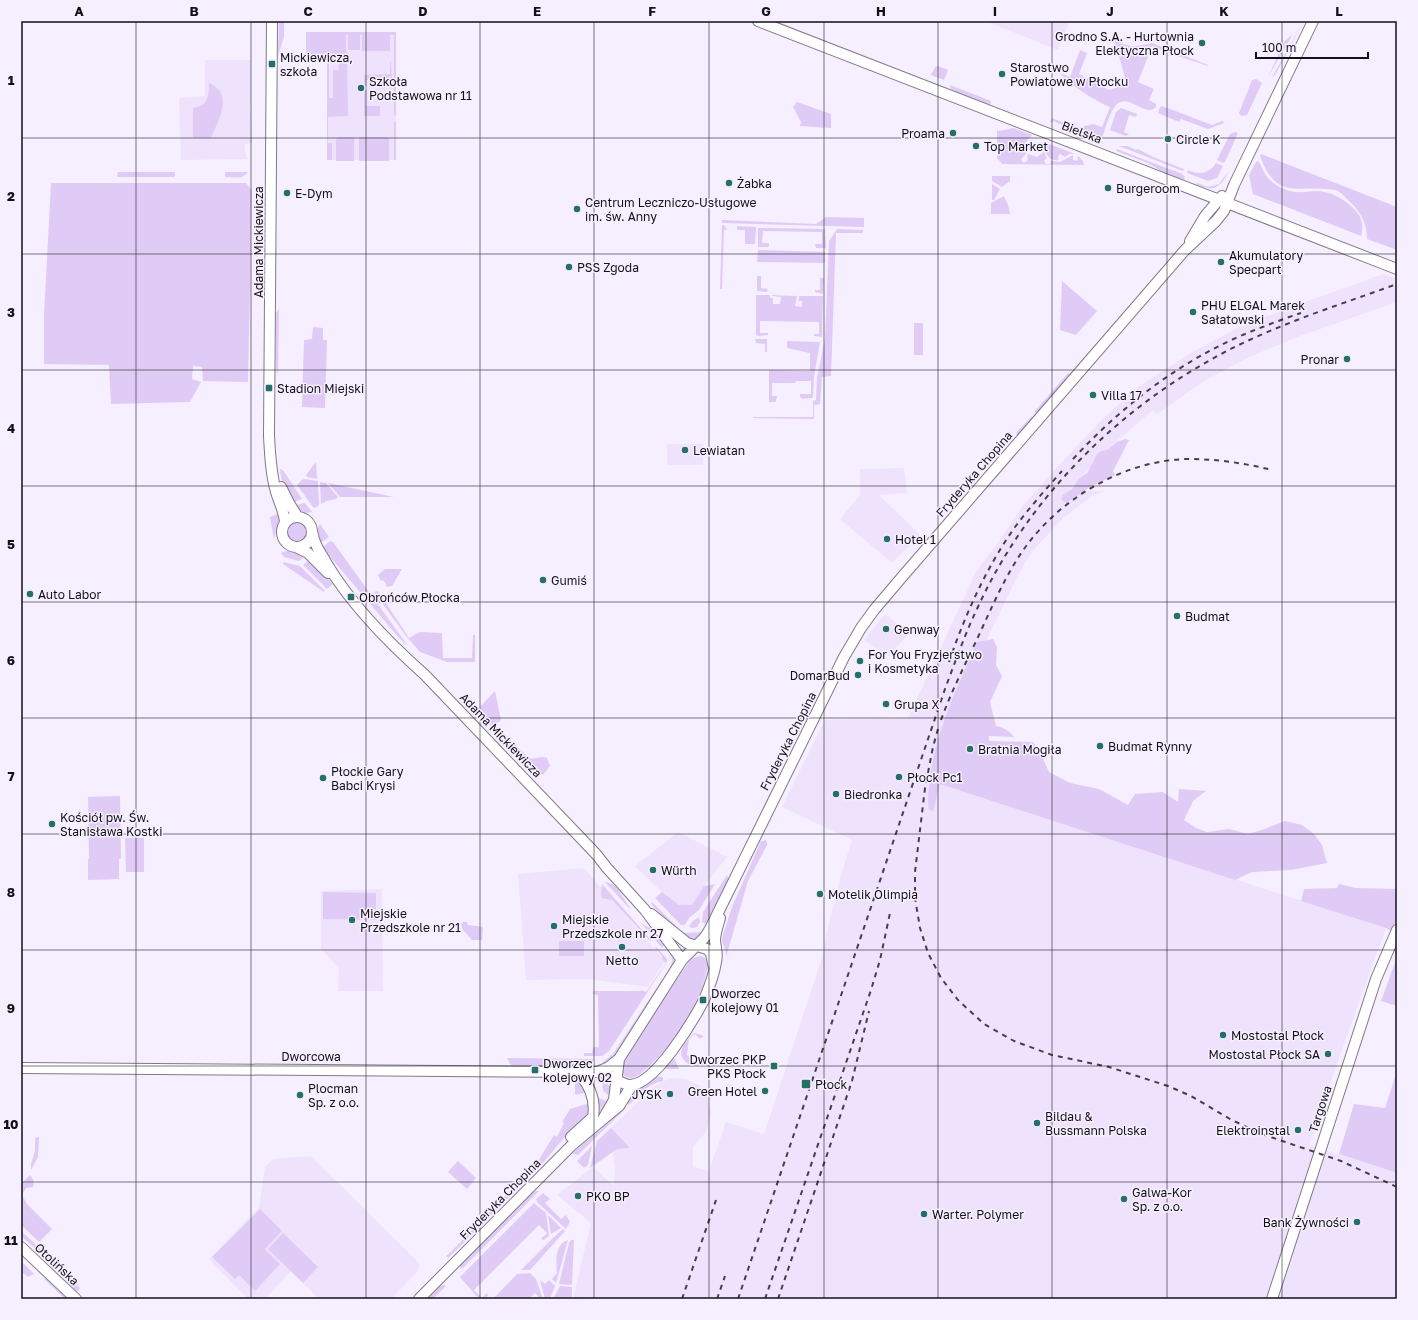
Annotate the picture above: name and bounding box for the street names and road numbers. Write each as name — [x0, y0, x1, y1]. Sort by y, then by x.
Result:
street label: Bielska — [1060, 117, 1104, 147]
street label: Adama Mickiewicza — [251, 186, 266, 298]
street label: Fryderyka Chopina — [933, 428, 1015, 520]
street label: Fryderyka Chopina — [757, 689, 819, 793]
street label: Adama Mickiewicza — [457, 690, 545, 780]
street label: Dworcowa — [281, 1049, 341, 1064]
street label: Targowa — [1305, 1084, 1335, 1134]
street label: Fryderyka Chopina — [456, 1155, 544, 1243]
street label: Otolińska — [32, 1240, 82, 1288]

